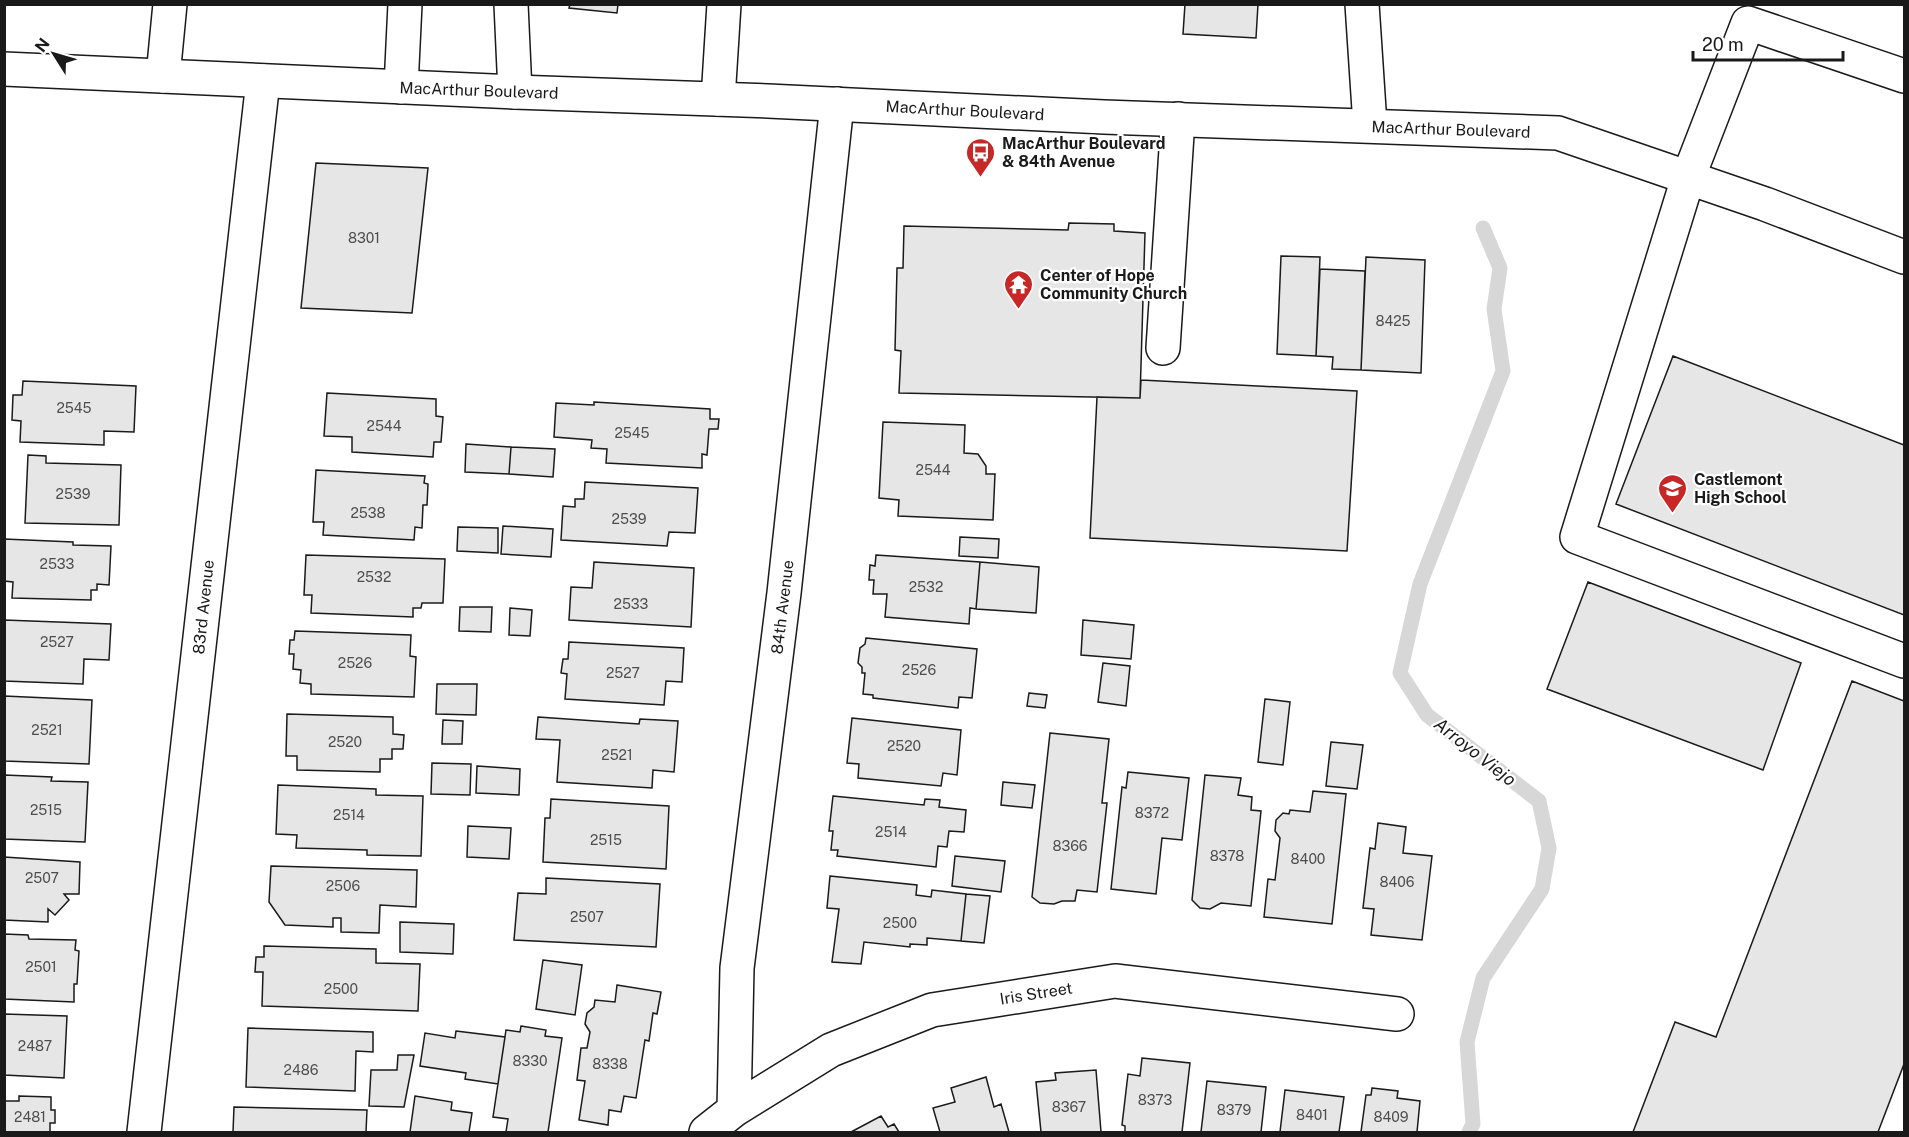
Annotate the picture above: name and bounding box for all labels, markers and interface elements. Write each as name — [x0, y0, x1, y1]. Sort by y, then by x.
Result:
north arrow — [24, 24, 84, 84]
scale bar — [1693, 24, 1843, 62]
text: 20 m — [1702, 34, 1744, 55]
text: N — [31, 35, 54, 56]
street label: MacArthur Boulevard — [399, 78, 559, 103]
street label: MacArthur Boulevard — [885, 97, 1045, 124]
street label: MacArthur Boulevard — [1371, 117, 1531, 142]
place label: MacArthur Boulevard & 84th Avenue — [1002, 134, 1165, 171]
bus stop icon: MacArthur Boulevard & 84th Avenue — [965, 136, 997, 178]
house number: 8301 — [348, 230, 380, 246]
place label: Center of Hope Community Church — [1040, 266, 1187, 303]
temple icon: Center of Hope Community Church — [1003, 268, 1035, 310]
house number: 8425 — [1375, 313, 1411, 329]
house number: 2545 — [57, 400, 92, 416]
house number: 2544 — [367, 418, 402, 434]
house number: 2545 — [615, 425, 650, 441]
house number: 2544 — [916, 462, 951, 478]
place label: Castlemont High School — [1694, 470, 1787, 507]
school or university icon: Castlemont High School — [1657, 472, 1689, 514]
house number: 2539 — [56, 486, 91, 502]
house number: 2538 — [350, 505, 386, 521]
house number: 2539 — [612, 511, 647, 527]
house number: 2533 — [40, 556, 75, 572]
street label: 83rd Avenue — [189, 559, 218, 655]
street label: 84th Avenue — [767, 559, 798, 655]
house number: 2532 — [357, 569, 391, 585]
house number: 2532 — [909, 579, 943, 595]
house number: 2533 — [614, 596, 649, 612]
house number: 2527 — [40, 634, 74, 650]
house number: 2526 — [338, 655, 372, 671]
house number: 2526 — [902, 662, 936, 678]
house number: 2527 — [606, 665, 640, 681]
water label: Arroyo Viejo — [1430, 713, 1521, 790]
house number: 2521 — [31, 722, 63, 738]
house number: 2520 — [328, 734, 362, 750]
house number: 2520 — [887, 738, 921, 754]
house number: 2521 — [601, 747, 633, 763]
house number: 2515 — [30, 802, 62, 818]
house number: 8372 — [1135, 805, 1169, 821]
house number: 2514 — [333, 807, 365, 823]
house number: 2514 — [875, 824, 907, 840]
house number: 2515 — [590, 832, 622, 848]
house number: 8366 — [1052, 838, 1088, 854]
house number: 8378 — [1210, 848, 1244, 864]
house number: 8400 — [1291, 851, 1325, 867]
house number: 2507 — [25, 870, 59, 886]
house number: 8406 — [1379, 874, 1415, 890]
house number: 2506 — [326, 878, 361, 894]
house number: 2507 — [570, 909, 604, 925]
house number: 2500 — [883, 915, 917, 931]
house number: 2501 — [25, 959, 57, 975]
street label: Iris Street — [998, 978, 1074, 1009]
house number: 2500 — [324, 981, 358, 997]
house number: 2487 — [18, 1038, 52, 1054]
house number: 8330 — [513, 1053, 548, 1069]
house number: 8338 — [592, 1056, 628, 1072]
house number: 2486 — [284, 1062, 319, 1078]
house number: 8373 — [1138, 1092, 1172, 1108]
house number: 8367 — [1052, 1099, 1086, 1115]
house number: 8379 — [1217, 1102, 1251, 1118]
house number: 8401 — [1296, 1107, 1328, 1123]
house number: 2481 — [14, 1109, 46, 1125]
house number: 8409 — [1373, 1109, 1409, 1125]

